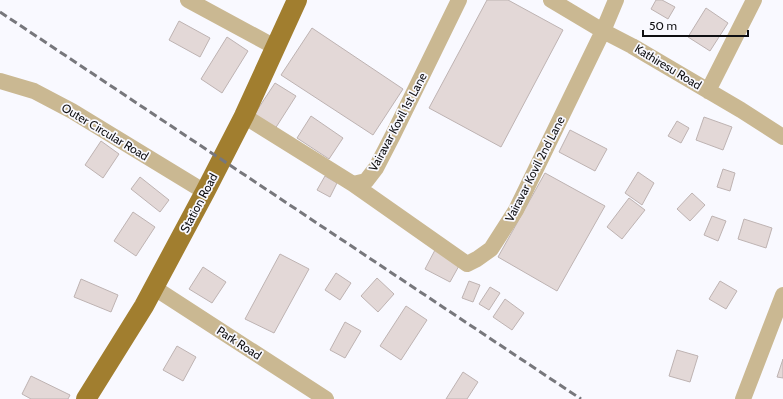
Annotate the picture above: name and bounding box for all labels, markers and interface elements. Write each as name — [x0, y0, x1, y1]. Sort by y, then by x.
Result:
scale bar — [643, 12, 748, 38]
text: 50 m — [649, 18, 677, 33]
street label: Kathiresu Road — [632, 41, 704, 92]
street label: Vairavar Kovil 1st Lane — [365, 70, 430, 174]
street label: Outer Circular Road — [59, 100, 152, 163]
street label: Vairavar Kovil 2nd Lane — [501, 114, 568, 224]
street label: Station Road — [177, 170, 220, 235]
street label: Park Road — [214, 323, 264, 363]

